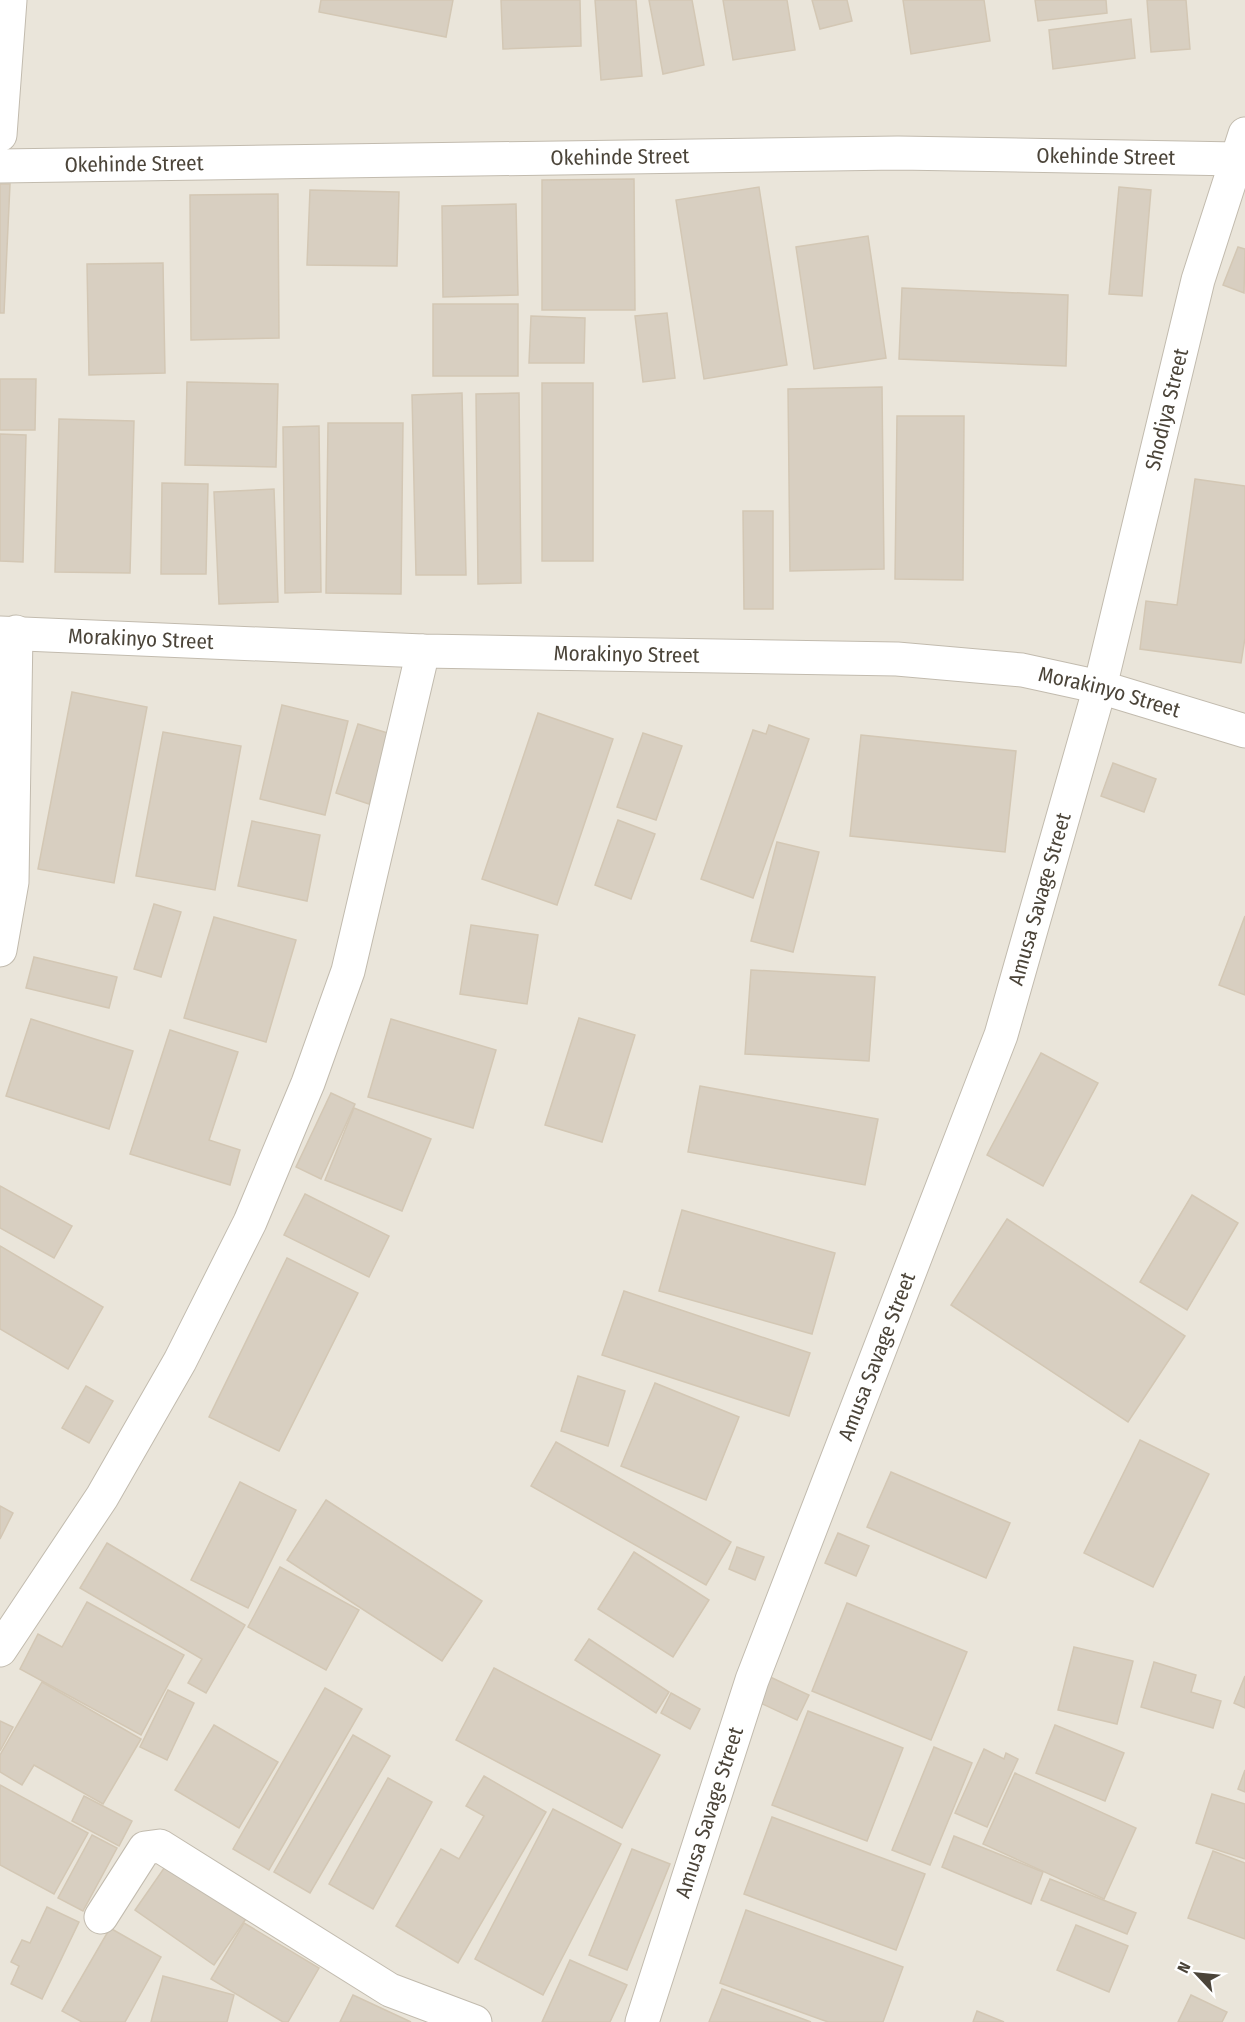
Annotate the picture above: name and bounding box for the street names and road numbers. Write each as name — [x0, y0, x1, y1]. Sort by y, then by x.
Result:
street label: Okehinde Street — [1036, 142, 1176, 171]
street label: Okehinde Street — [550, 143, 690, 171]
street label: Okehinde Street — [64, 150, 204, 178]
street label: Shodiya Street — [1140, 345, 1194, 473]
street label: Morakinyo Street — [67, 623, 214, 655]
street label: Morakinyo Street — [553, 640, 700, 669]
street label: Morakinyo Street — [1036, 661, 1184, 724]
street label: Amusa Savage Street — [1003, 810, 1077, 988]
street label: Amusa Savage Street — [833, 1269, 921, 1444]
street label: Amusa Savage Street — [670, 1724, 749, 1901]

